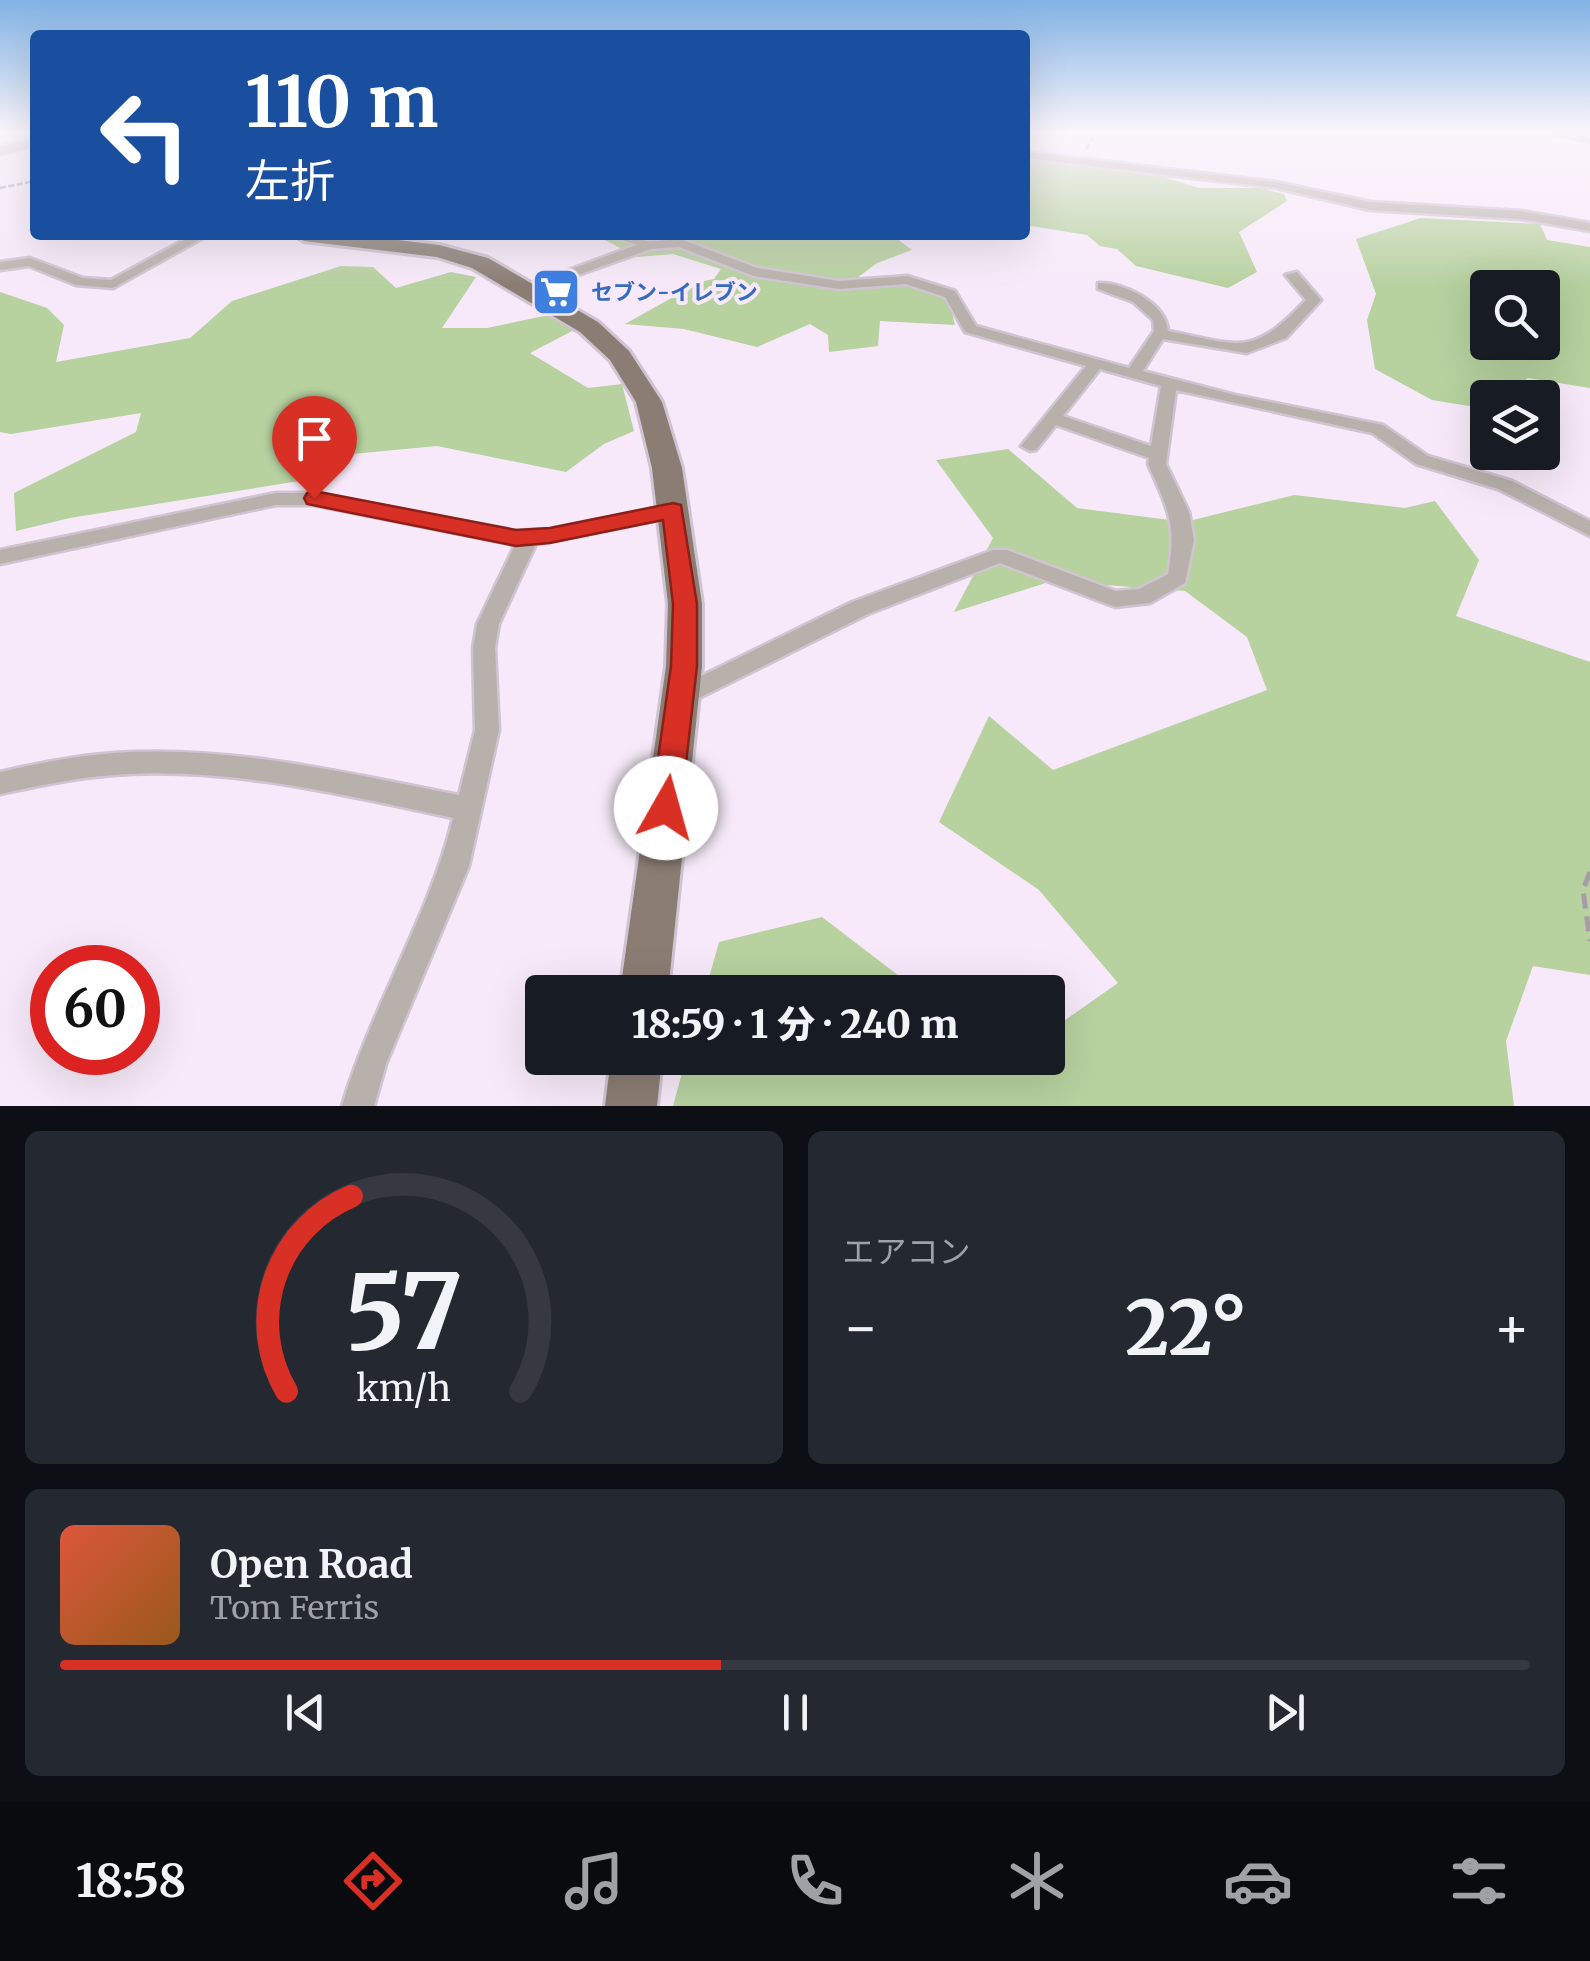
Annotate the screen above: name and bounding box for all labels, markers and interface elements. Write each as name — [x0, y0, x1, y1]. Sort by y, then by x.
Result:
text: 110 m — [245, 58, 438, 146]
icon: left — [80, 70, 210, 200]
text: 左折 — [245, 153, 335, 209]
supermarket icon: セブン-イレブン — [530, 266, 582, 318]
map controls — [1470, 270, 1560, 470]
button: search — [1470, 270, 1560, 360]
place label: セブン-イレブン — [591, 278, 758, 306]
button: layers — [1470, 380, 1560, 470]
pin — [272, 396, 357, 499]
icon: arrive — [287, 411, 342, 466]
position arrow — [614, 756, 718, 860]
speed limit sign: 60 — [30, 945, 160, 1075]
text: 18:59 · 1 分 · 240 m — [631, 1001, 959, 1048]
text: エアコン — [843, 1232, 971, 1272]
text: 57 — [345, 1247, 463, 1377]
text: 22° — [1125, 1281, 1247, 1375]
text: − — [843, 1293, 879, 1362]
text: + — [1493, 1293, 1530, 1362]
text: km/h — [356, 1366, 451, 1411]
text: Open Road — [210, 1541, 413, 1588]
text: Tom Ferris — [210, 1588, 379, 1628]
icon: previous — [278, 1685, 333, 1740]
icon: pause — [768, 1685, 823, 1740]
icon: next — [1258, 1685, 1313, 1740]
icon: directions — [338, 1846, 408, 1916]
icon: music — [559, 1846, 629, 1916]
icon: phone — [780, 1846, 850, 1916]
icon: climate — [1002, 1846, 1072, 1916]
icon: car — [1223, 1846, 1293, 1916]
icon: filters — [1444, 1846, 1514, 1916]
text: 18:58 — [76, 1853, 186, 1909]

